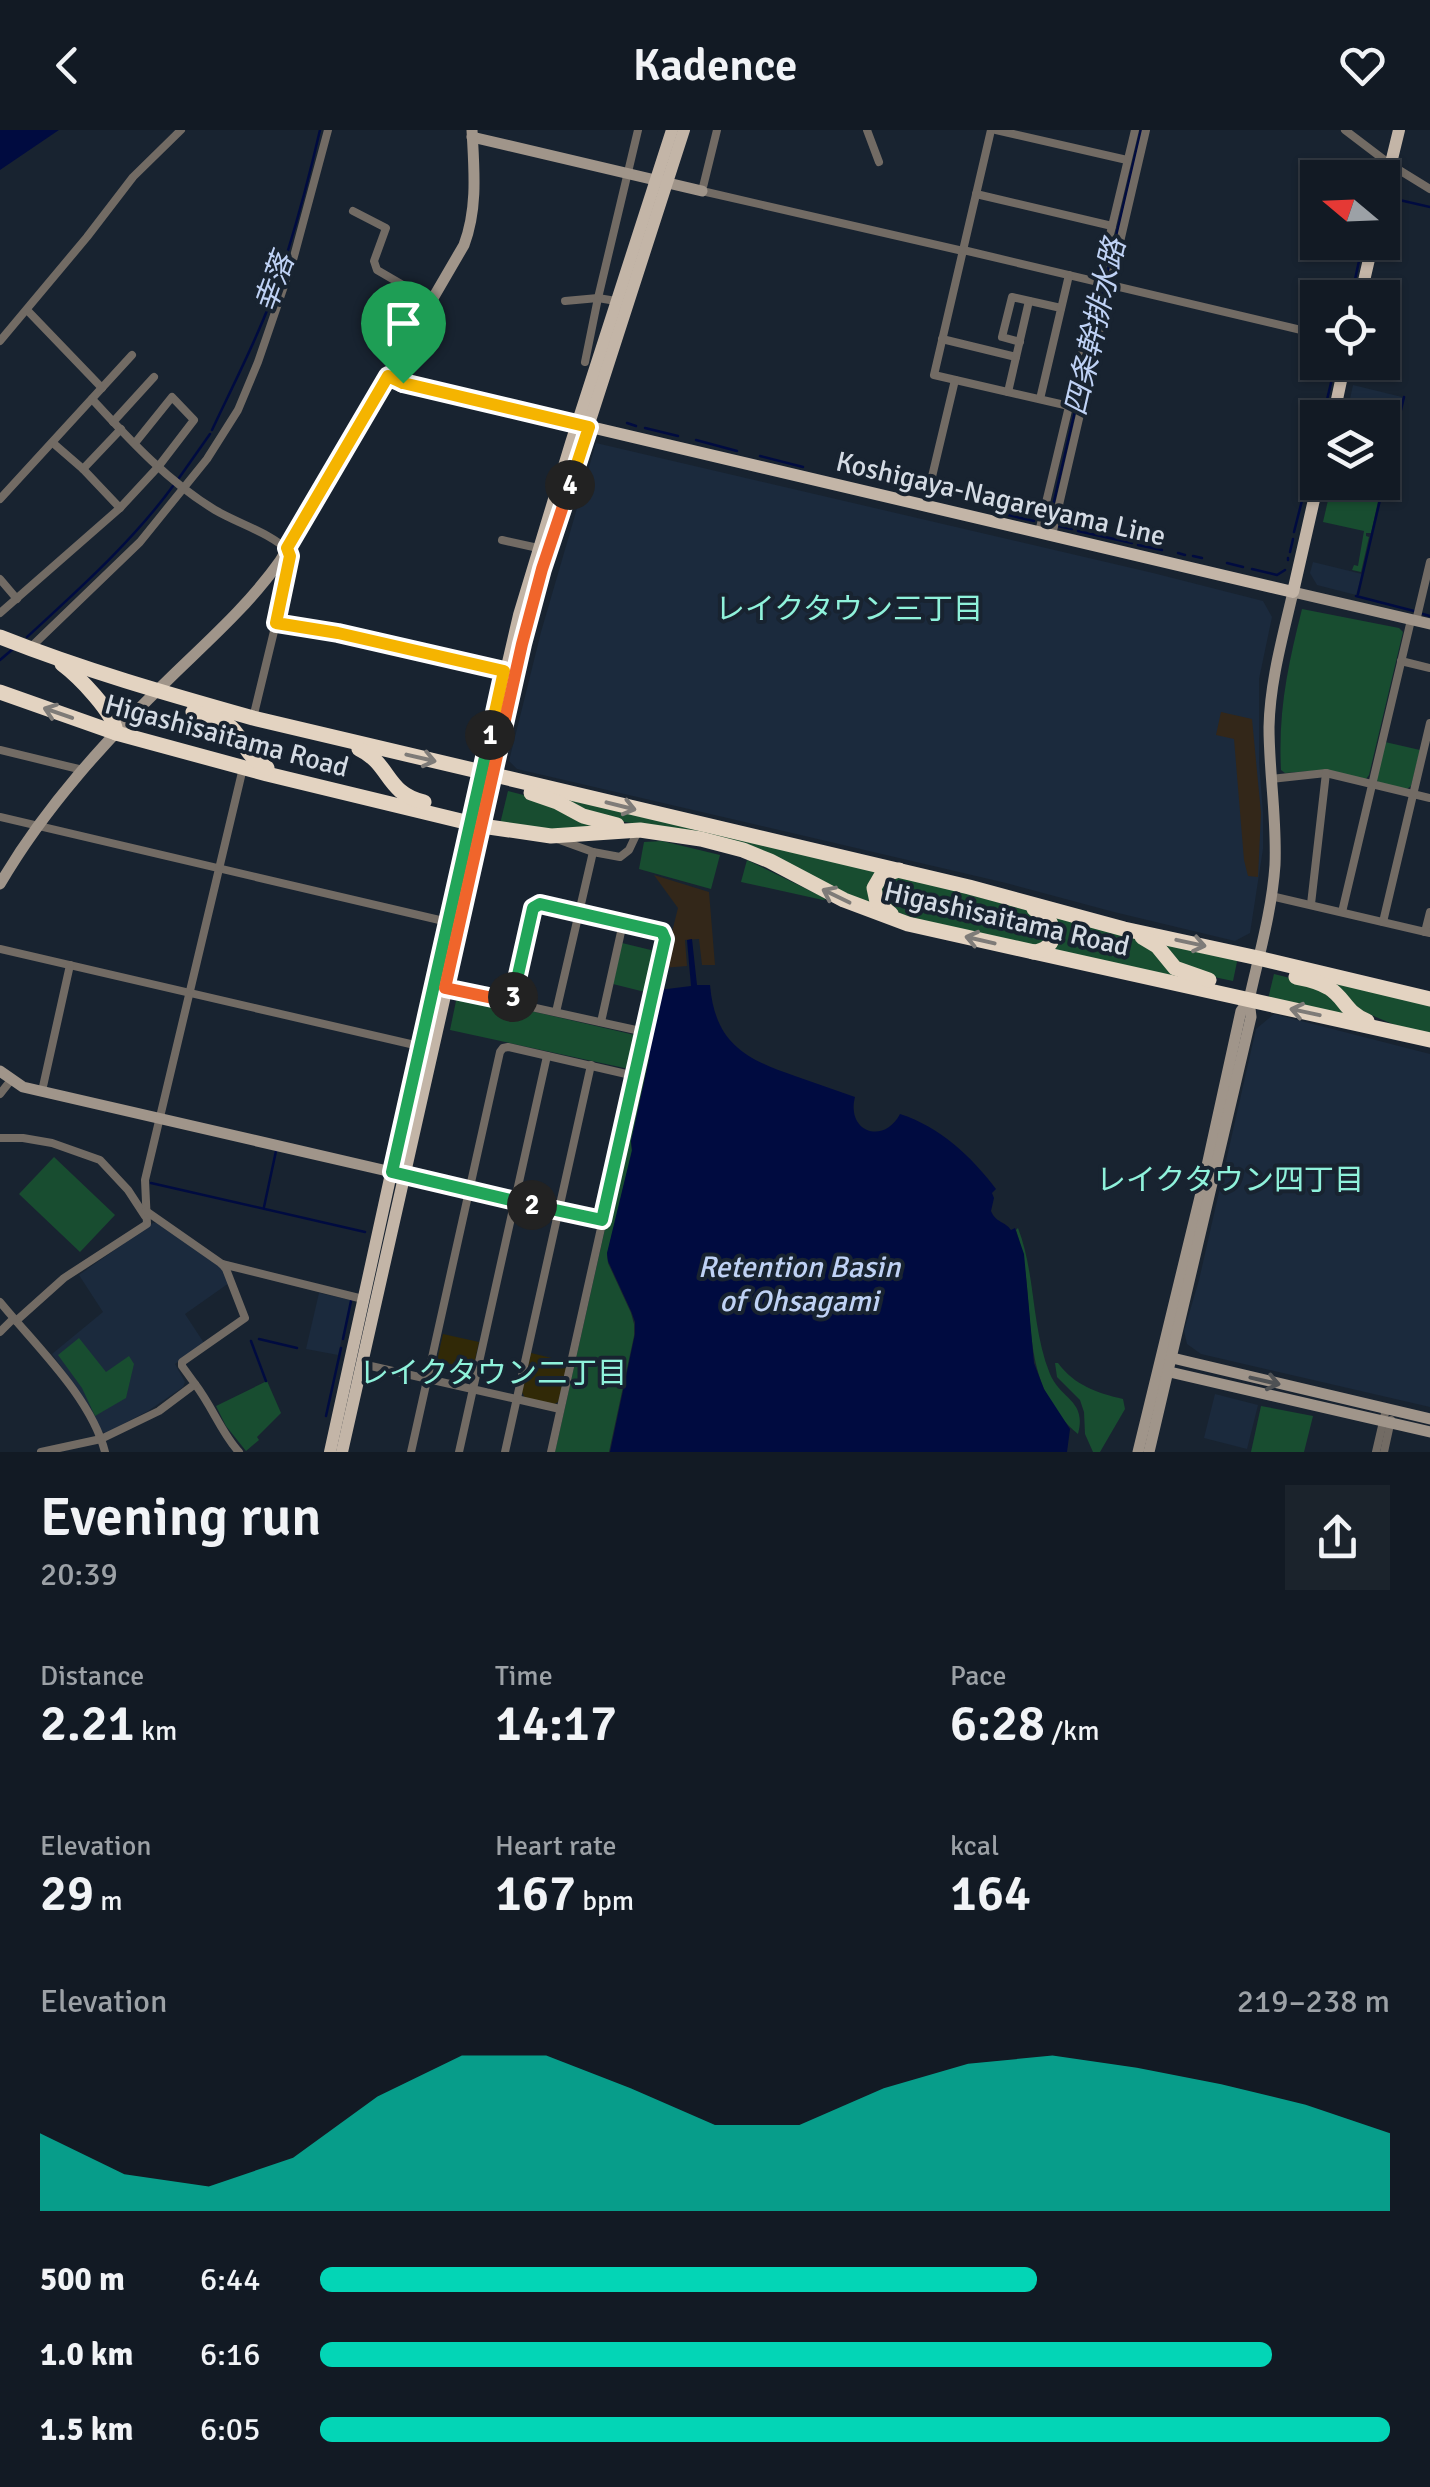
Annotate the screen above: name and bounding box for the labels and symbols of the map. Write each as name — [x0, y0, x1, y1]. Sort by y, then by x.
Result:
north arrow — [1300, 160, 1400, 260]
water label: 四条幹排水路 — [1057, 232, 1134, 419]
water label: 幸落 — [247, 245, 303, 318]
pin — [361, 281, 446, 384]
street label: Koshigaya-Nagareyama Line — [833, 444, 1169, 553]
pin: 4 — [545, 460, 595, 510]
district label: レイクタウン三丁目 — [715, 591, 983, 628]
street label: Higashisaitama Road — [101, 687, 352, 785]
one-way arrow — [42, 703, 74, 721]
pin: 1 — [465, 710, 515, 760]
one-way arrow — [404, 750, 436, 768]
one-way arrow — [605, 797, 636, 816]
street label: Higashisaitama Road — [881, 874, 1133, 964]
one-way arrow — [821, 885, 851, 904]
one-way arrow — [965, 930, 997, 948]
one-way arrow — [1175, 935, 1207, 953]
pin: 3 — [488, 972, 538, 1022]
one-way arrow — [1290, 1002, 1322, 1020]
district label: レイクタウン四丁目 — [1096, 1162, 1364, 1199]
pin: 2 — [507, 1180, 557, 1230]
water label: Retention Basin of Ohsagami — [698, 1249, 902, 1320]
district label: レイクタウン二丁目 — [359, 1355, 627, 1392]
one-way arrow — [1248, 1373, 1280, 1391]

